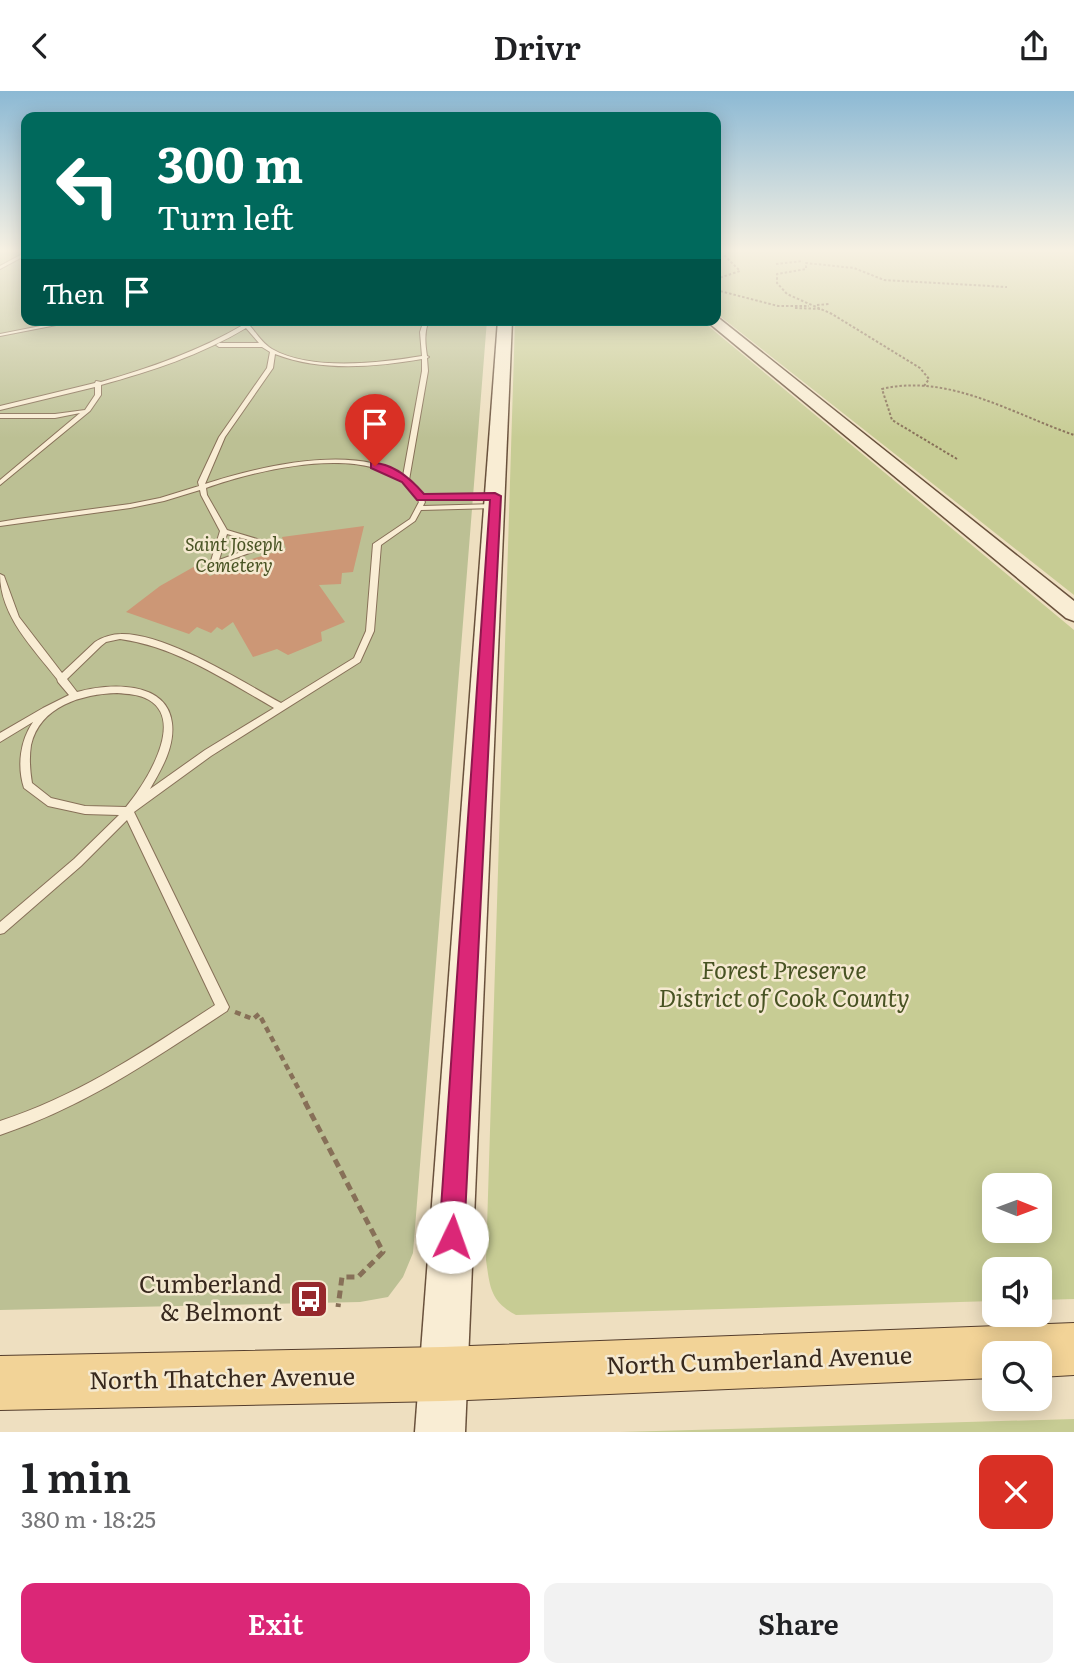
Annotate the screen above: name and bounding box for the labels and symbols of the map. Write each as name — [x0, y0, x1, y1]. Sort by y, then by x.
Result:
pin — [345, 394, 405, 466]
park label: Saint Joseph Cemetery — [185, 530, 283, 578]
park label: Forest Preserve District of Cook County — [658, 951, 910, 1014]
north arrow — [982, 1173, 1052, 1243]
position arrow — [415, 1200, 489, 1274]
place label: Cumberland & Belmont — [139, 1265, 282, 1328]
bus stop icon: Cumberland & Belmont — [288, 1278, 330, 1320]
street label: North Cumberland Avenue — [605, 1336, 913, 1381]
street label: North Thatcher Avenue — [89, 1357, 355, 1396]

